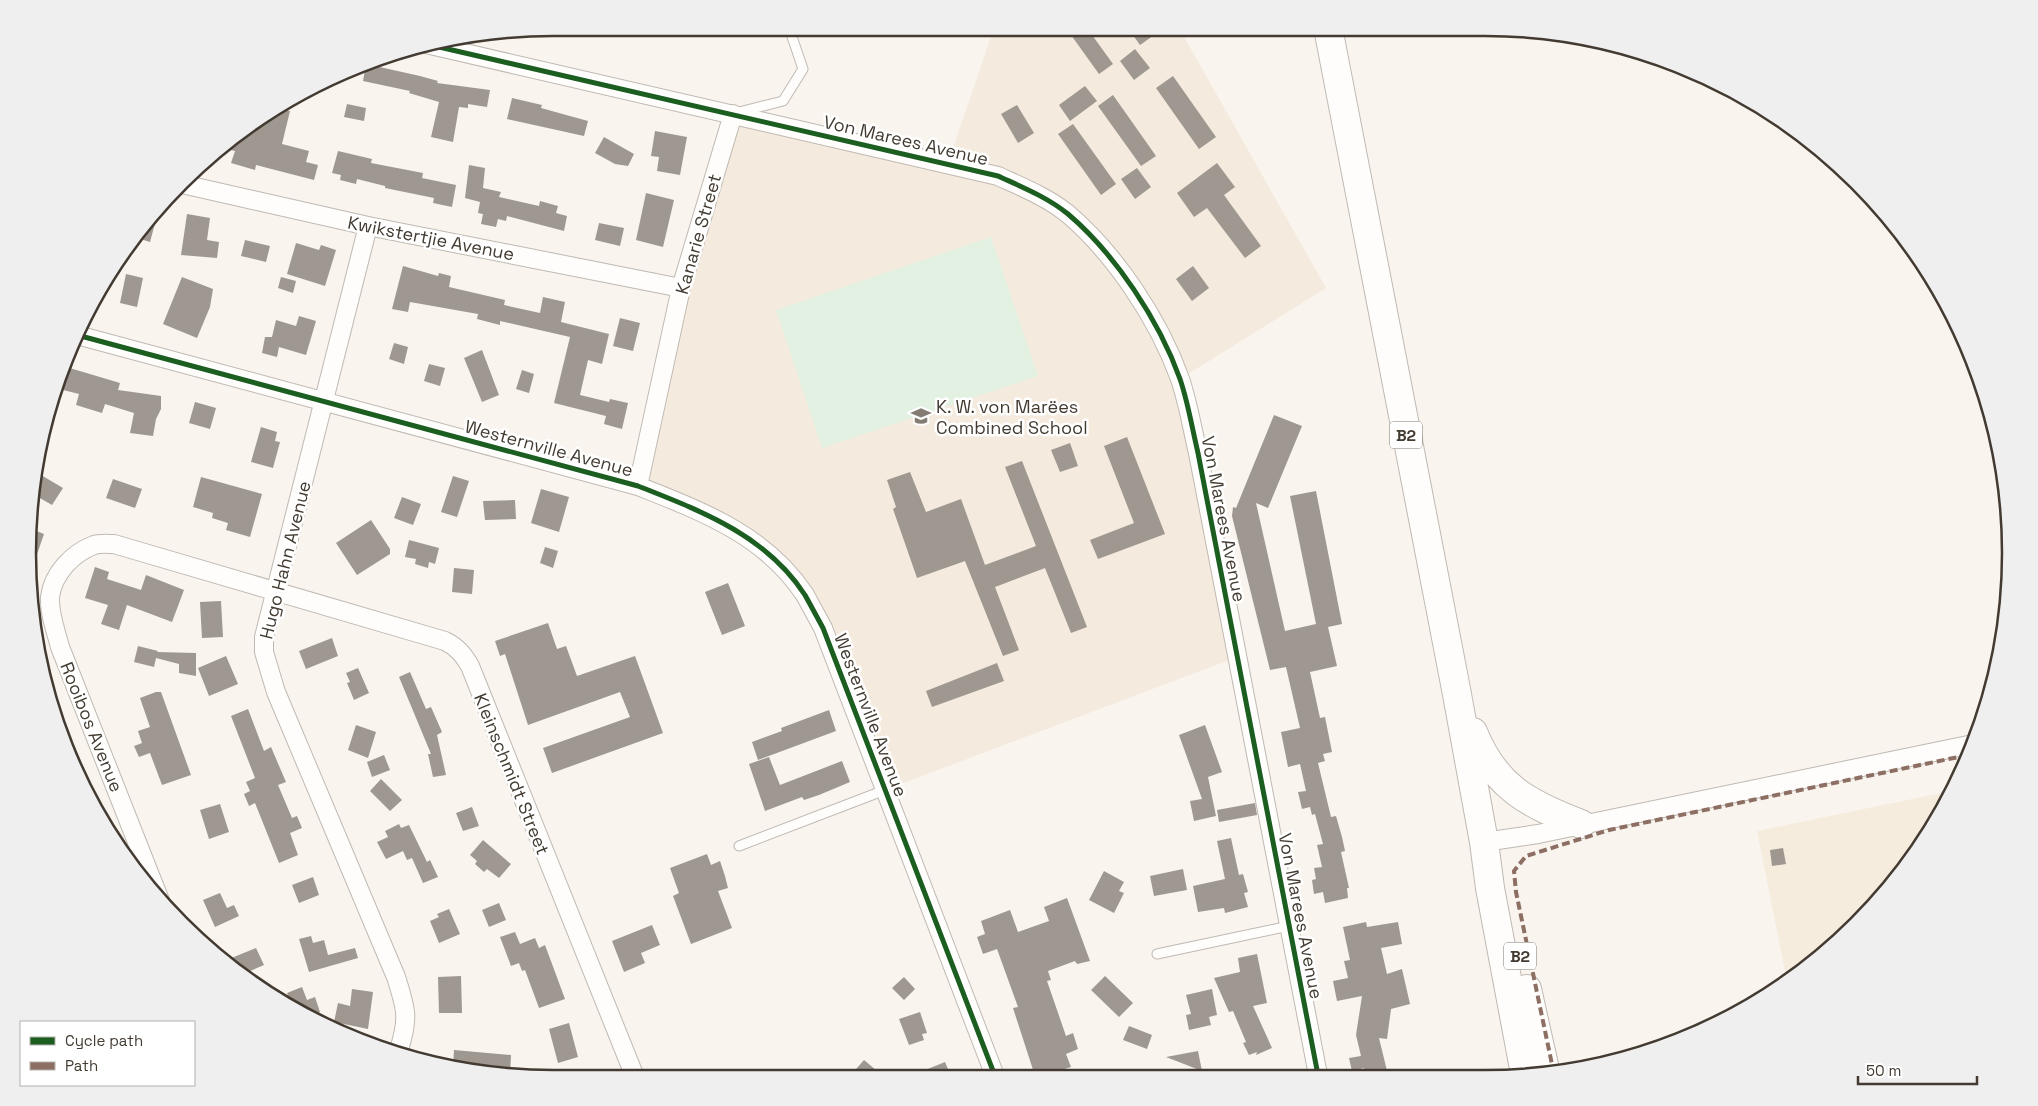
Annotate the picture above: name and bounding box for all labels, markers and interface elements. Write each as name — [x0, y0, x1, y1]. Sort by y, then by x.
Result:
street label: Von Marees Avenue — [821, 110, 991, 170]
street label: Kanarie Street — [670, 171, 726, 297]
street label: Kwikstertjie Avenue — [346, 211, 516, 265]
place label: K. W. von Marëes Combined School — [936, 395, 1088, 439]
school or university icon: K. W. von Marëes Combined School — [910, 405, 932, 427]
street label: Westernville Avenue — [462, 414, 636, 482]
road number: B2 — [1390, 422, 1422, 448]
street label: Von Marees Avenue — [1197, 434, 1251, 604]
street label: Hugo Hahn Avenue — [254, 478, 316, 642]
street label: Westernville Avenue — [829, 630, 913, 800]
street label: Rooibos Avenue — [55, 659, 129, 795]
street label: Kleinschmidt Street — [469, 690, 555, 858]
street label: Von Marees Avenue — [1274, 831, 1328, 1001]
road number: B2 — [1504, 942, 1536, 969]
legend — [20, 1021, 195, 1086]
text: Cycle path — [65, 1031, 143, 1050]
scale bar — [1858, 1054, 1977, 1086]
text: Path — [65, 1056, 98, 1075]
text: 50 m — [1866, 1061, 1901, 1080]

